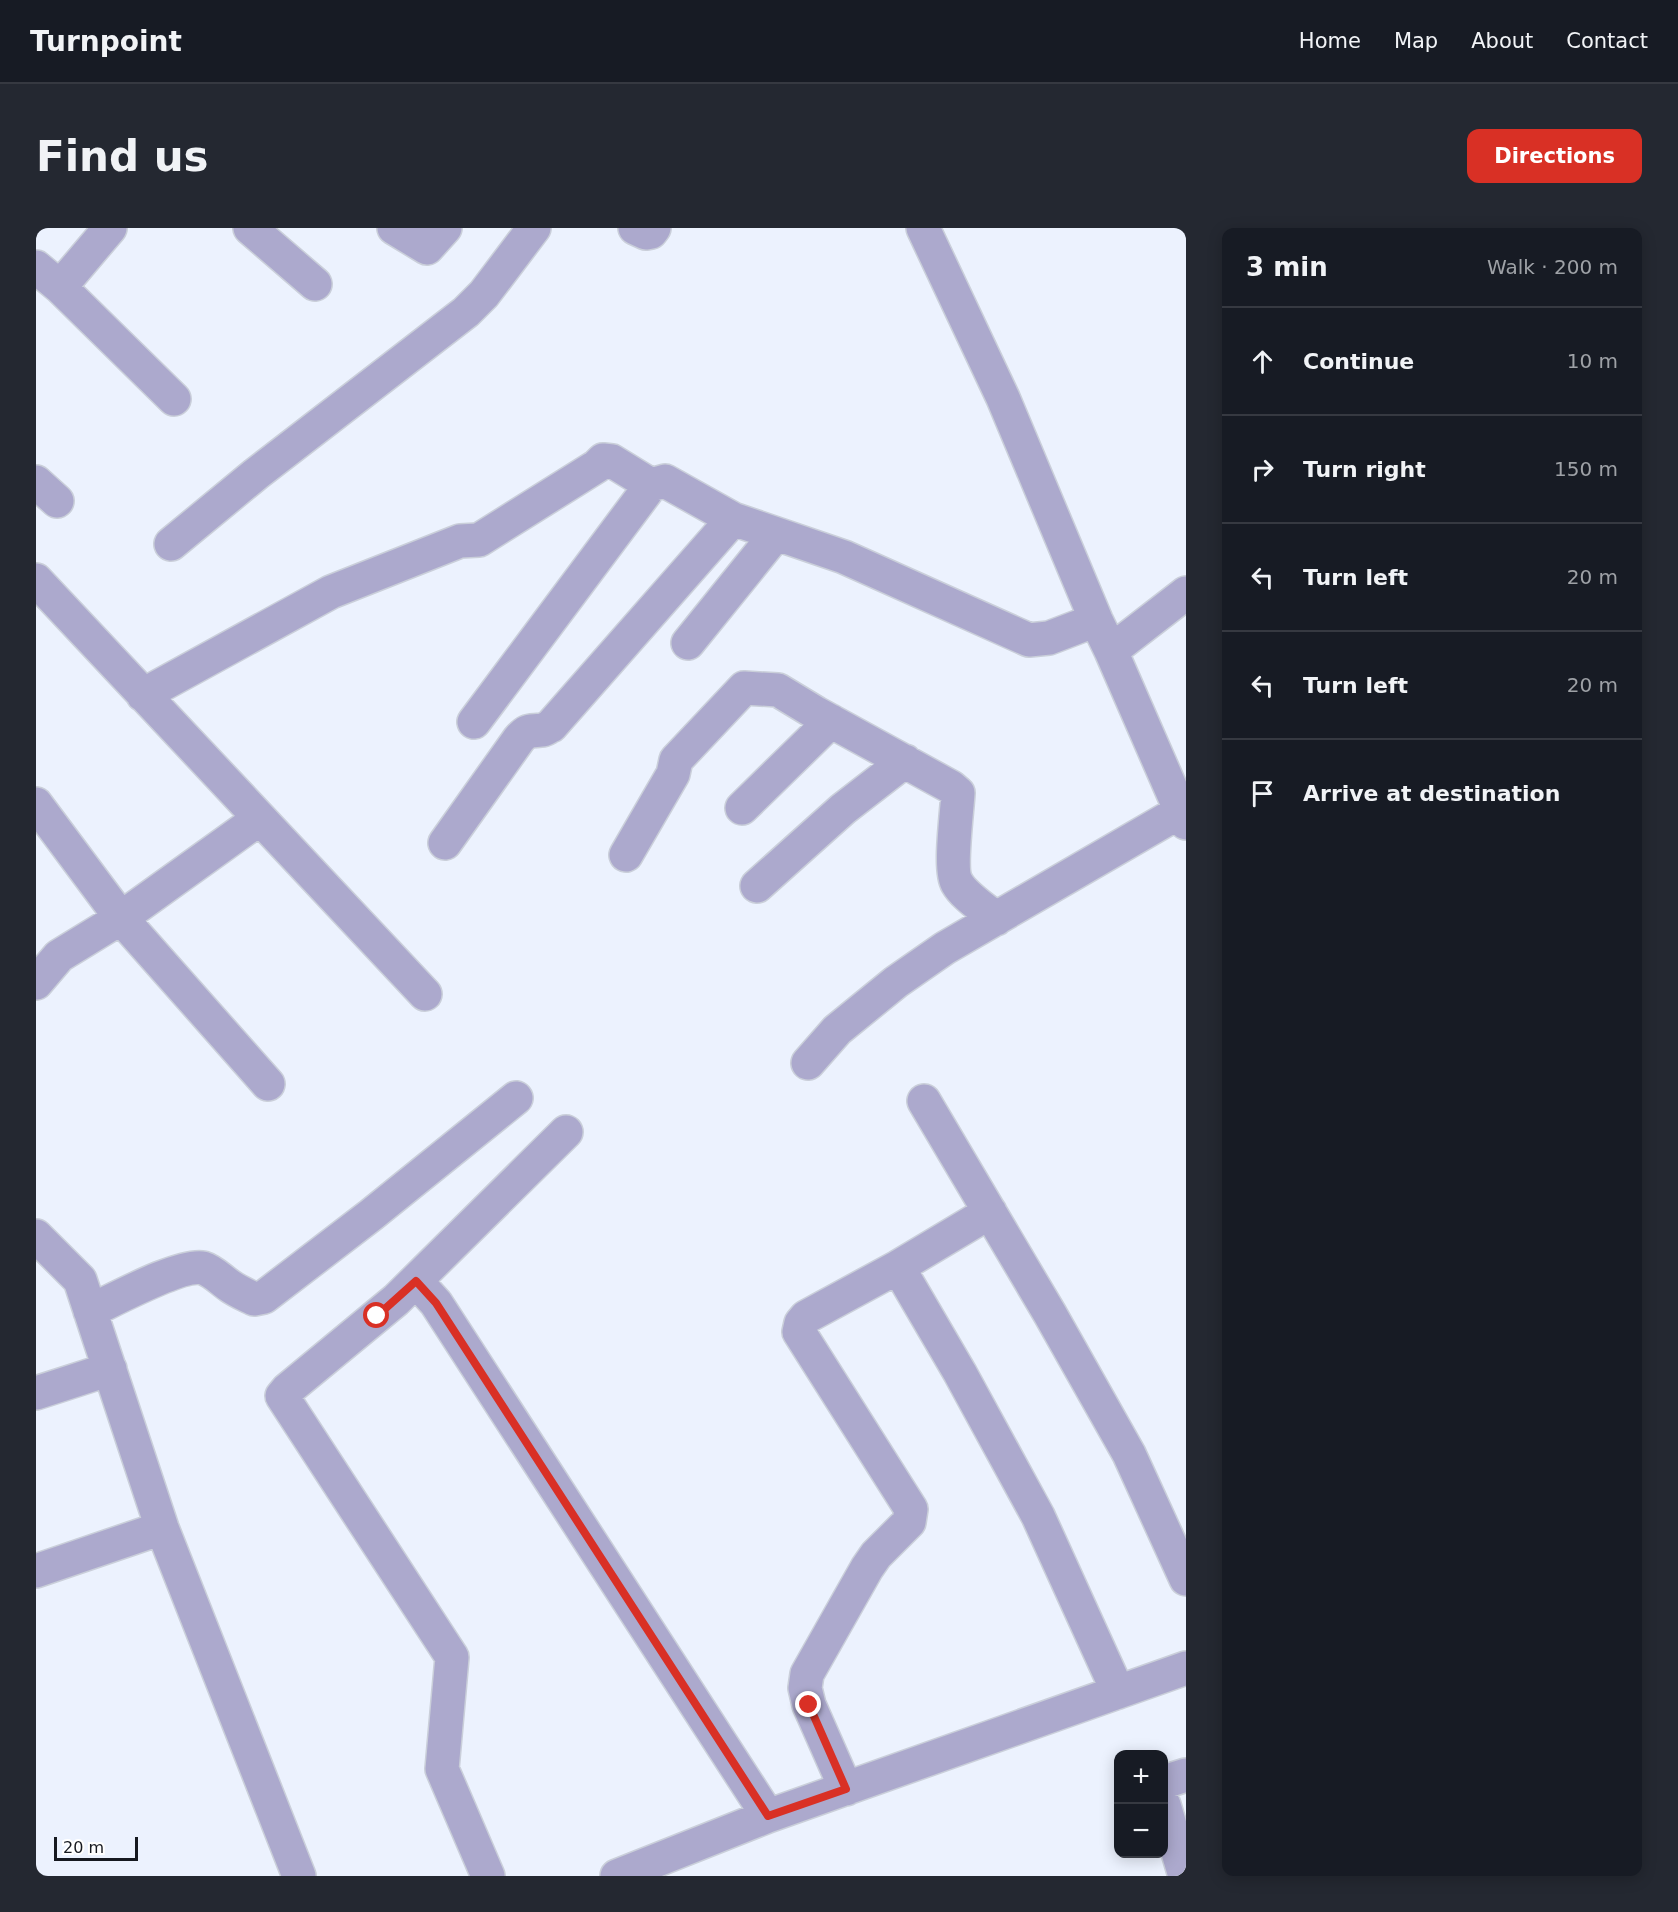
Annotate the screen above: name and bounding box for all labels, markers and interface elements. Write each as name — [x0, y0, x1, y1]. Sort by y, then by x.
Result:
text: Turnpoint — [30, 25, 182, 58]
text: Home — [1299, 29, 1361, 53]
text: Map — [1394, 29, 1438, 53]
text: About — [1471, 29, 1533, 53]
text: Contact — [1566, 29, 1648, 53]
button: Directions — [1467, 129, 1642, 183]
text: Find us — [36, 132, 209, 181]
text: 3 min — [1246, 252, 1328, 282]
text: Walk · 200 m — [1487, 255, 1618, 279]
icon: ahead — [1246, 345, 1279, 378]
text: Continue — [1303, 349, 1414, 374]
text: 10 m — [1567, 349, 1618, 373]
icon: right — [1246, 453, 1279, 486]
text: Turn right — [1303, 457, 1426, 482]
text: 150 m — [1554, 457, 1618, 481]
icon: left — [1246, 561, 1279, 594]
text: Turn left — [1303, 565, 1408, 590]
text: 20 m — [1567, 565, 1618, 589]
icon: left — [1246, 669, 1279, 702]
text: Turn left — [1303, 673, 1408, 698]
text: 20 m — [1567, 673, 1618, 697]
icon: arrive — [1246, 777, 1279, 810]
text: Arrive at destination — [1303, 781, 1560, 806]
route start — [363, 1302, 389, 1328]
route end — [795, 1691, 821, 1717]
map controls — [1114, 1750, 1168, 1858]
button: + — [1114, 1750, 1168, 1804]
button: − — [1114, 1804, 1168, 1858]
scale bar — [54, 1834, 138, 1862]
text: 20 m — [63, 1838, 104, 1857]

